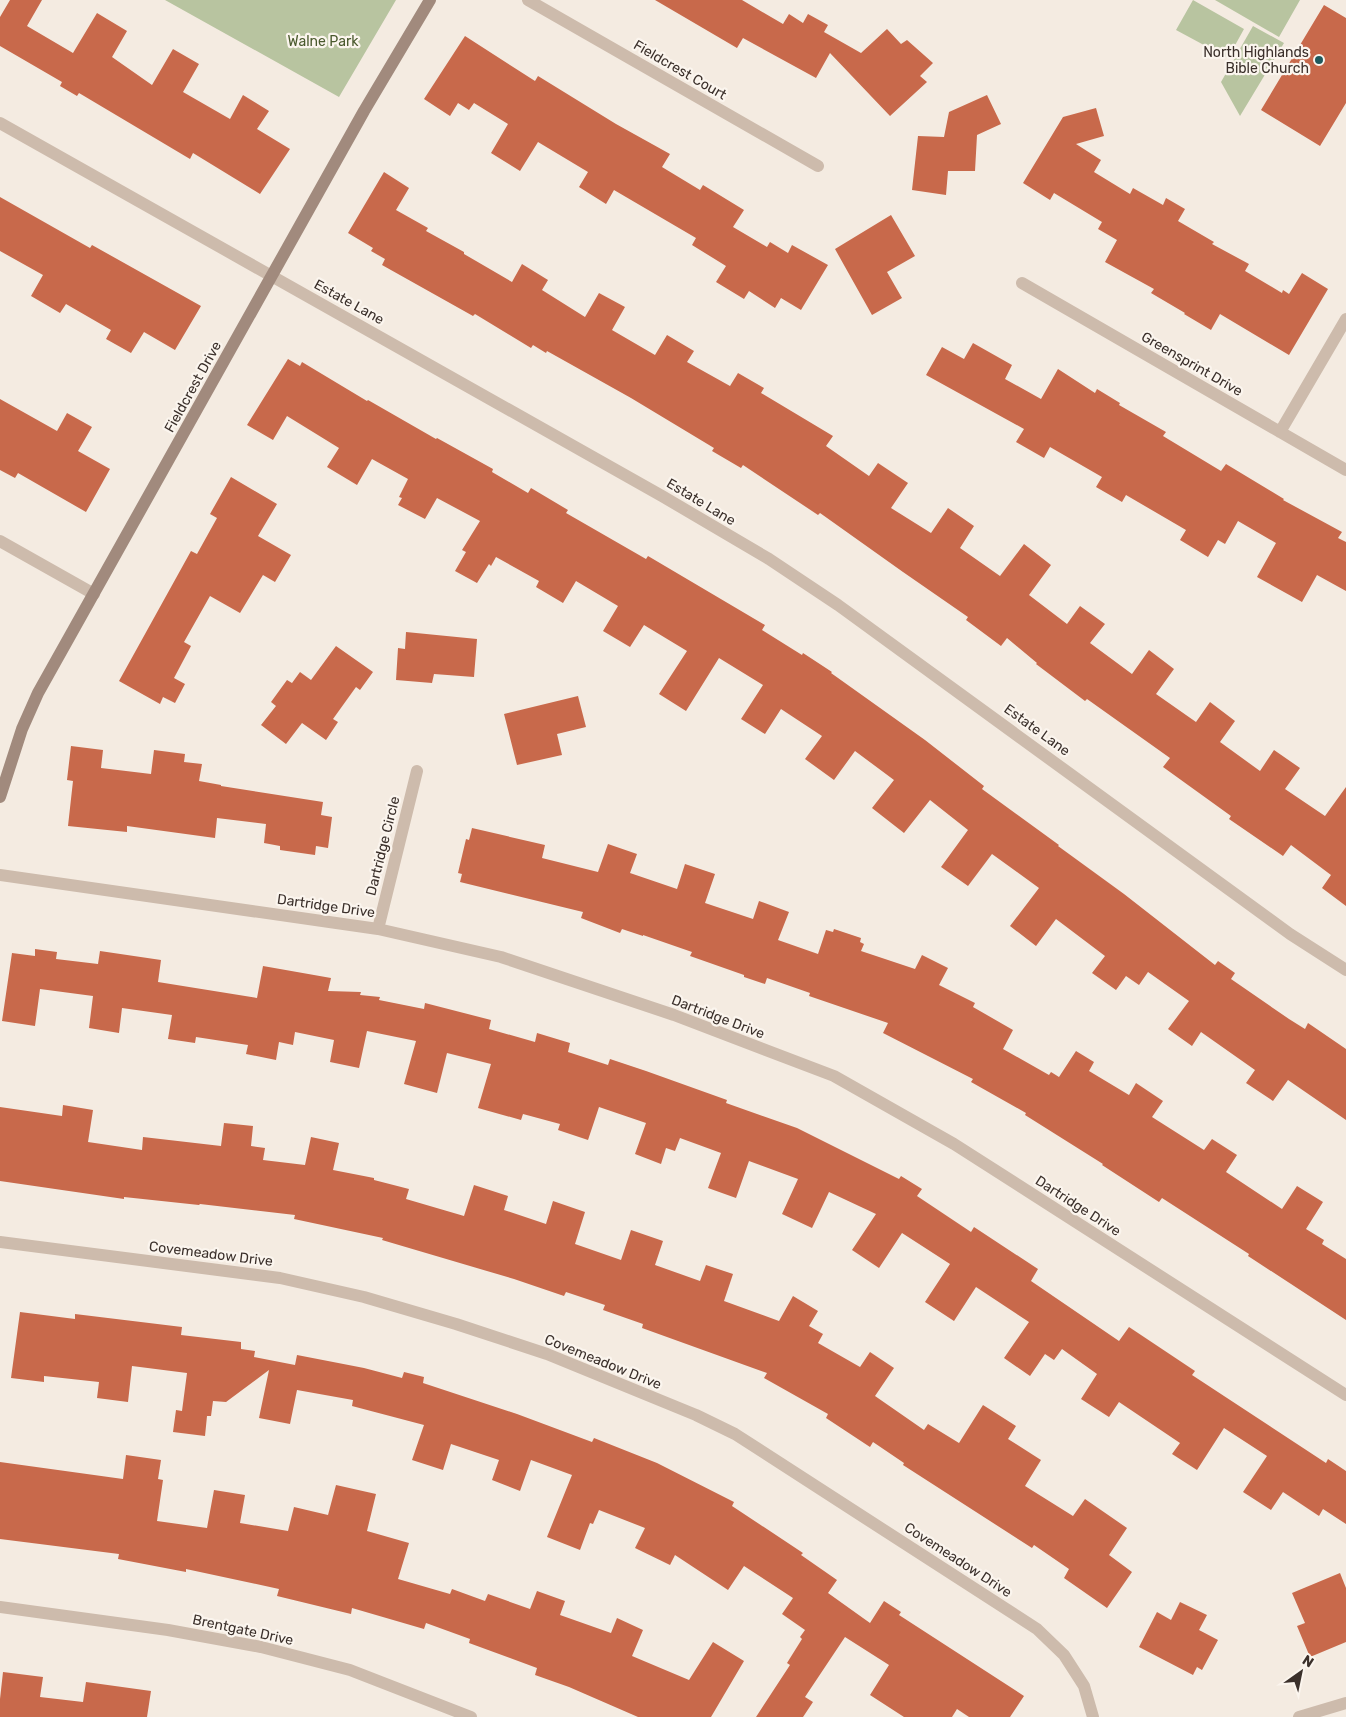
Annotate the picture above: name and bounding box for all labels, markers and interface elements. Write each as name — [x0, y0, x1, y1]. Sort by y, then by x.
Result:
park label: Walne Park — [288, 33, 359, 50]
street label: Fieldcrest Court — [630, 37, 730, 104]
place label: North Highlands Bible Church — [1203, 44, 1309, 77]
marker: North Highlands Bible Church — [1313, 54, 1325, 66]
street label: Estate Lane — [311, 276, 387, 328]
street label: Greensprint Drive — [1138, 328, 1246, 400]
street label: Fieldcrest Drive — [161, 338, 225, 436]
street label: Estate Lane — [663, 475, 739, 529]
street label: Estate Lane — [1001, 700, 1073, 760]
street label: Dartridge Circle — [362, 794, 404, 897]
street label: Dartridge Drive — [276, 891, 376, 921]
street label: Dartridge Drive — [669, 991, 767, 1043]
street label: Dartridge Drive — [1032, 1172, 1124, 1240]
street label: Covemeadow Drive — [148, 1238, 274, 1270]
street label: Covemeadow Drive — [542, 1331, 664, 1393]
street label: Covemeadow Drive — [901, 1519, 1015, 1601]
street label: Brentgate Drive — [191, 1611, 295, 1649]
north arrow — [1276, 1647, 1326, 1697]
text: N — [1299, 1652, 1317, 1671]

